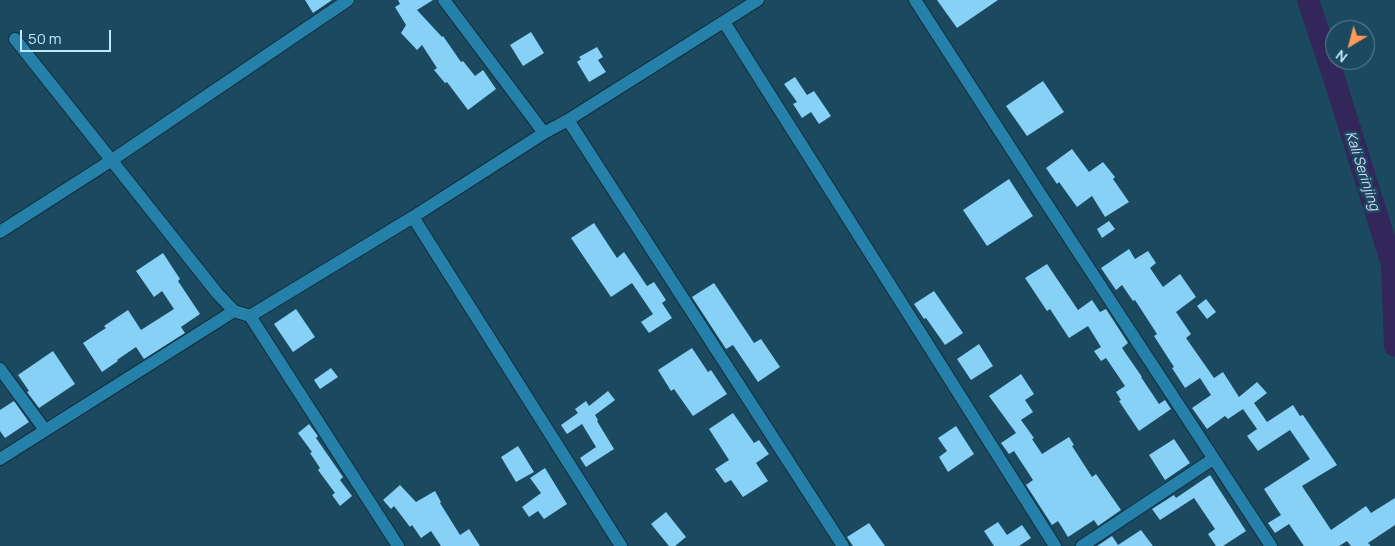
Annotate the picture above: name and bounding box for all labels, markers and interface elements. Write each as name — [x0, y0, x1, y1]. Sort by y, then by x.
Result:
scale bar — [22, 20, 114, 52]
north arrow — [1325, 20, 1375, 70]
text: 50 m — [28, 28, 62, 49]
text: N — [1332, 46, 1351, 67]
water label: Kali Serinjing — [1341, 129, 1383, 213]

